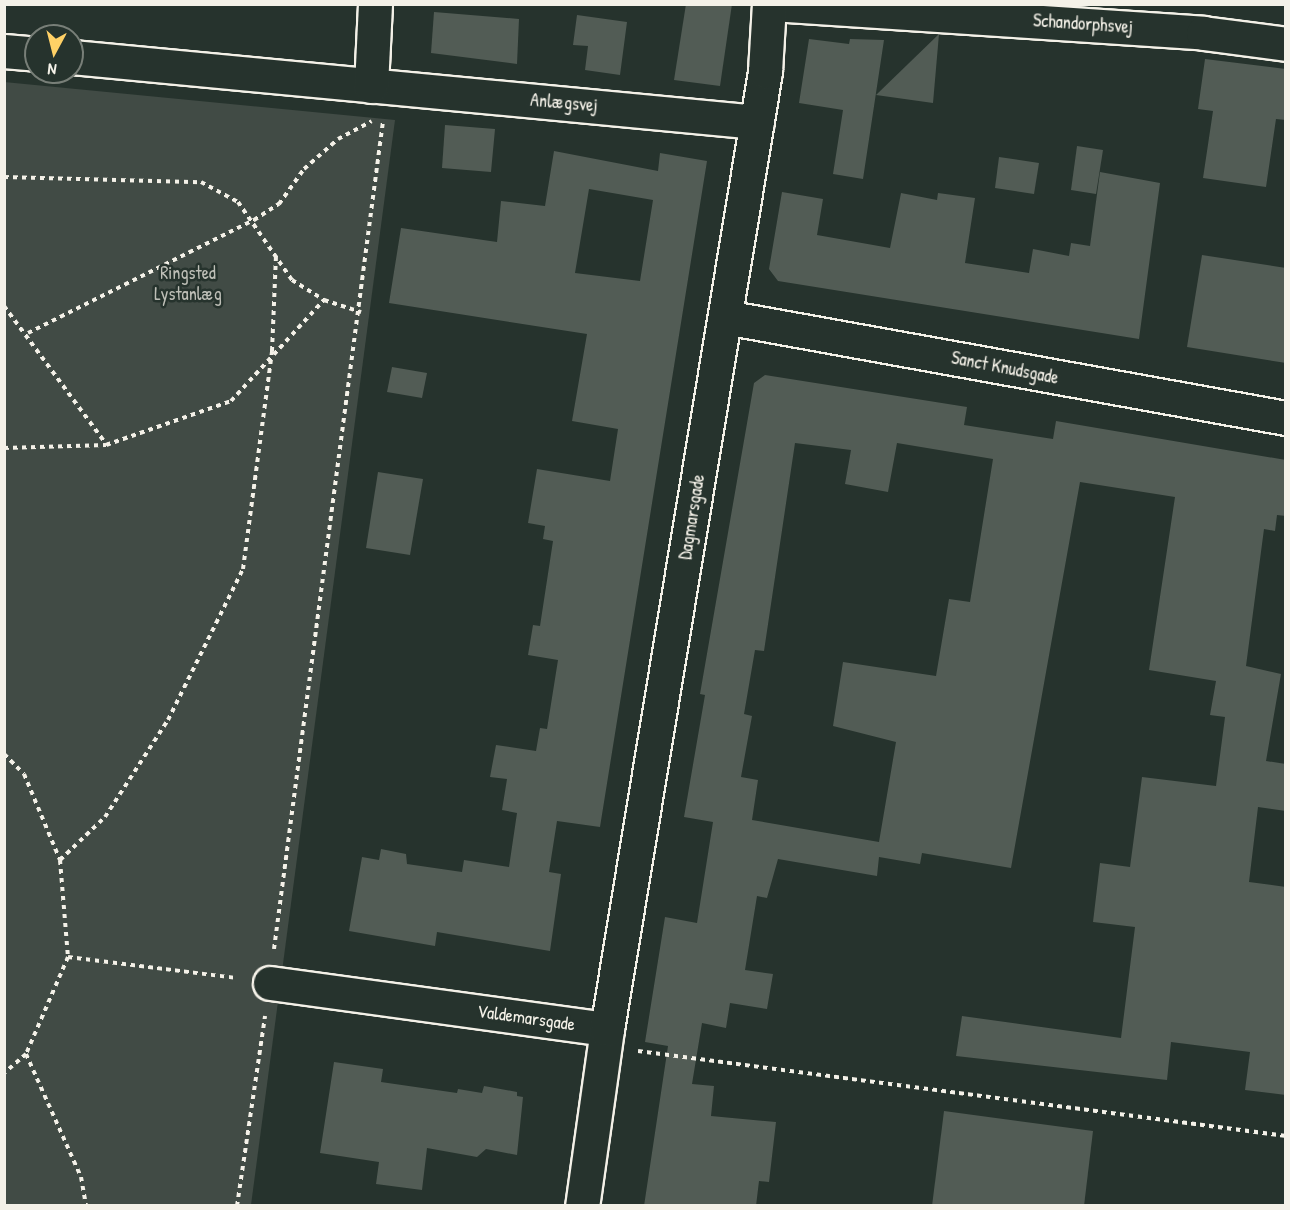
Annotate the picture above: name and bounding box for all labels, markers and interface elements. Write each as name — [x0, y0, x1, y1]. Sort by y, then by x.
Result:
street label: Schandorphsvej — [1032, 10, 1134, 38]
north arrow — [24, 24, 84, 84]
text: N — [46, 58, 58, 81]
street label: Anlægsvej — [529, 89, 599, 117]
park label: Ringsted Lystanlæg — [154, 263, 222, 306]
street label: Sanct Knudsgade — [950, 347, 1060, 389]
street label: Dagmarsgade — [675, 473, 709, 561]
street label: Valdemarsgade — [476, 1000, 576, 1036]

